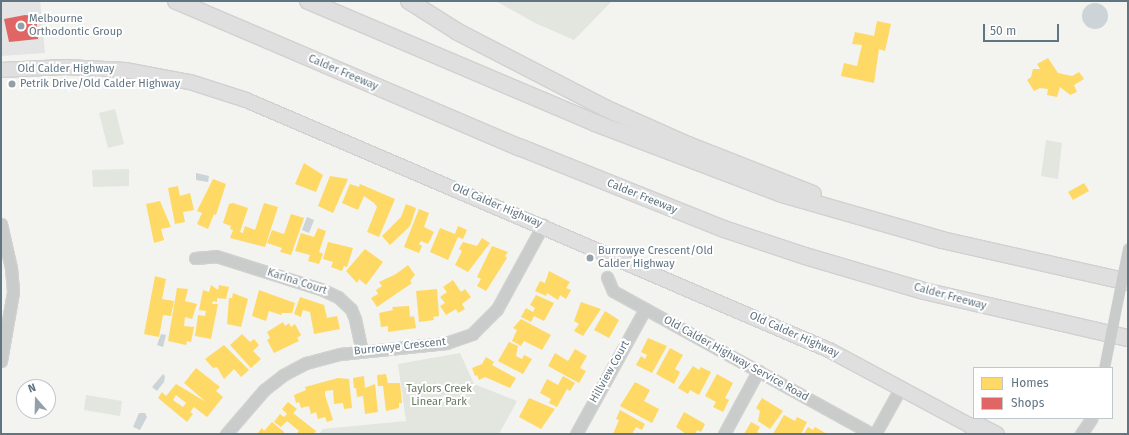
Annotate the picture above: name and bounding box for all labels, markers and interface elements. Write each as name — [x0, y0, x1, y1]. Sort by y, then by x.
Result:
place label: Melbourne Orthodontic Group — [29, 13, 123, 39]
scale bar — [985, 16, 1061, 42]
marker: Melbourne Orthodontic Group — [16, 21, 26, 31]
text: 50 m — [990, 24, 1016, 38]
street label: Calder Freeway — [306, 52, 380, 94]
street label: Old Calder Highway — [18, 62, 114, 76]
place label: Petrik Drive/Old Calder Highway — [20, 77, 180, 91]
marker: Petrik Drive/Old Calder Highway — [7, 79, 17, 89]
street label: Calder Freeway — [605, 177, 679, 217]
street label: Old Calder Highway — [450, 181, 544, 231]
place label: Burrowye Crescent/Old Calder Highway — [598, 245, 713, 271]
marker: Burrowye Crescent/Old Calder Highway — [585, 253, 595, 263]
street label: Karina Court — [265, 266, 329, 298]
street label: Calder Freeway — [912, 281, 988, 313]
street label: Old Calder Highway — [747, 309, 841, 361]
street label: Old Calder Highway Service Road — [661, 314, 811, 404]
street label: Burrowye Crescent — [353, 336, 447, 358]
street label: Hillview Court — [587, 339, 633, 405]
legend — [973, 367, 1113, 419]
text: Homes — [1011, 376, 1049, 390]
north arrow — [16, 379, 56, 419]
text: N — [26, 381, 38, 396]
park label: Taylors Creek Linear Park — [406, 383, 472, 409]
text: Shops — [1011, 396, 1044, 410]

